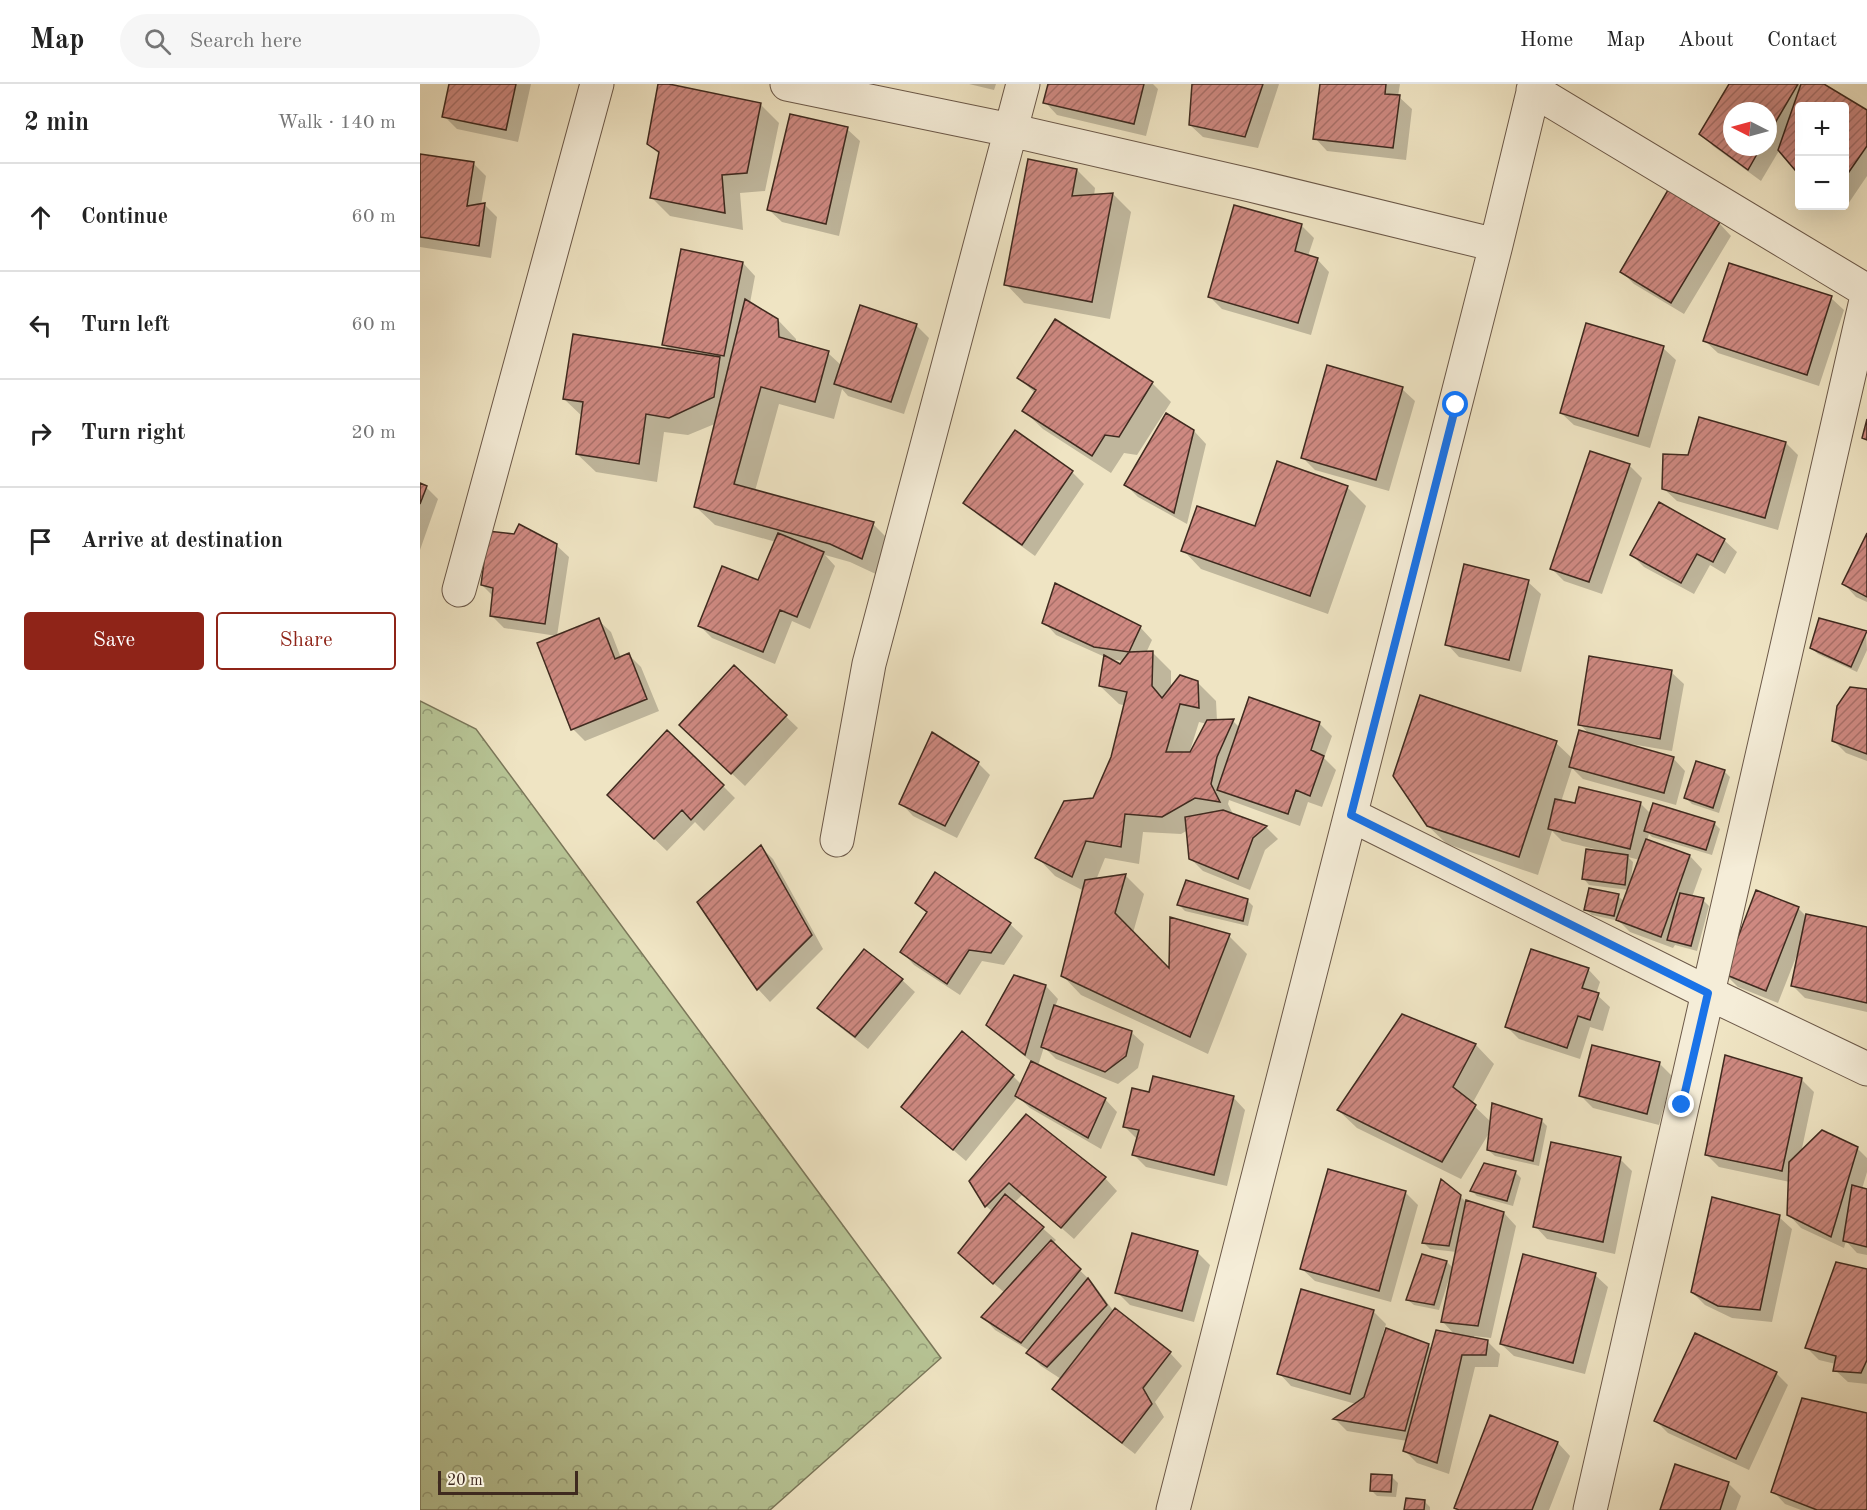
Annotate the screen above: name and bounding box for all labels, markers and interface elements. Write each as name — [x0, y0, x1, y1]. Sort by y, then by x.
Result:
search box — [120, 14, 540, 68]
icon: search — [141, 25, 174, 58]
text: Map — [30, 27, 84, 55]
text: Search here — [189, 30, 302, 52]
text: Home — [1520, 30, 1573, 51]
text: Map — [1606, 30, 1645, 51]
text: About — [1678, 30, 1734, 51]
text: Contact — [1767, 30, 1837, 51]
north arrow — [1723, 102, 1777, 156]
map controls — [1795, 102, 1849, 210]
button: + — [1795, 102, 1849, 156]
text: 2 min — [24, 110, 89, 136]
text: Walk · 140 m — [277, 113, 396, 133]
button: − — [1795, 156, 1849, 210]
icon: ahead — [24, 201, 57, 234]
text: Continue — [81, 206, 168, 228]
text: 60 m — [351, 207, 396, 227]
icon: left — [24, 309, 57, 342]
text: Turn left — [81, 314, 170, 336]
text: 60 m — [351, 315, 396, 335]
route start — [1442, 391, 1468, 417]
icon: right — [24, 417, 57, 450]
text: Turn right — [81, 422, 185, 444]
text: 20 m — [351, 423, 396, 443]
icon: arrive — [24, 525, 57, 558]
text: Arrive at destination — [81, 530, 283, 552]
button: Save — [24, 612, 204, 670]
button: Share — [216, 612, 396, 670]
route end — [1668, 1091, 1694, 1117]
scale bar — [438, 1468, 578, 1496]
text: 20 m — [447, 1473, 483, 1489]

